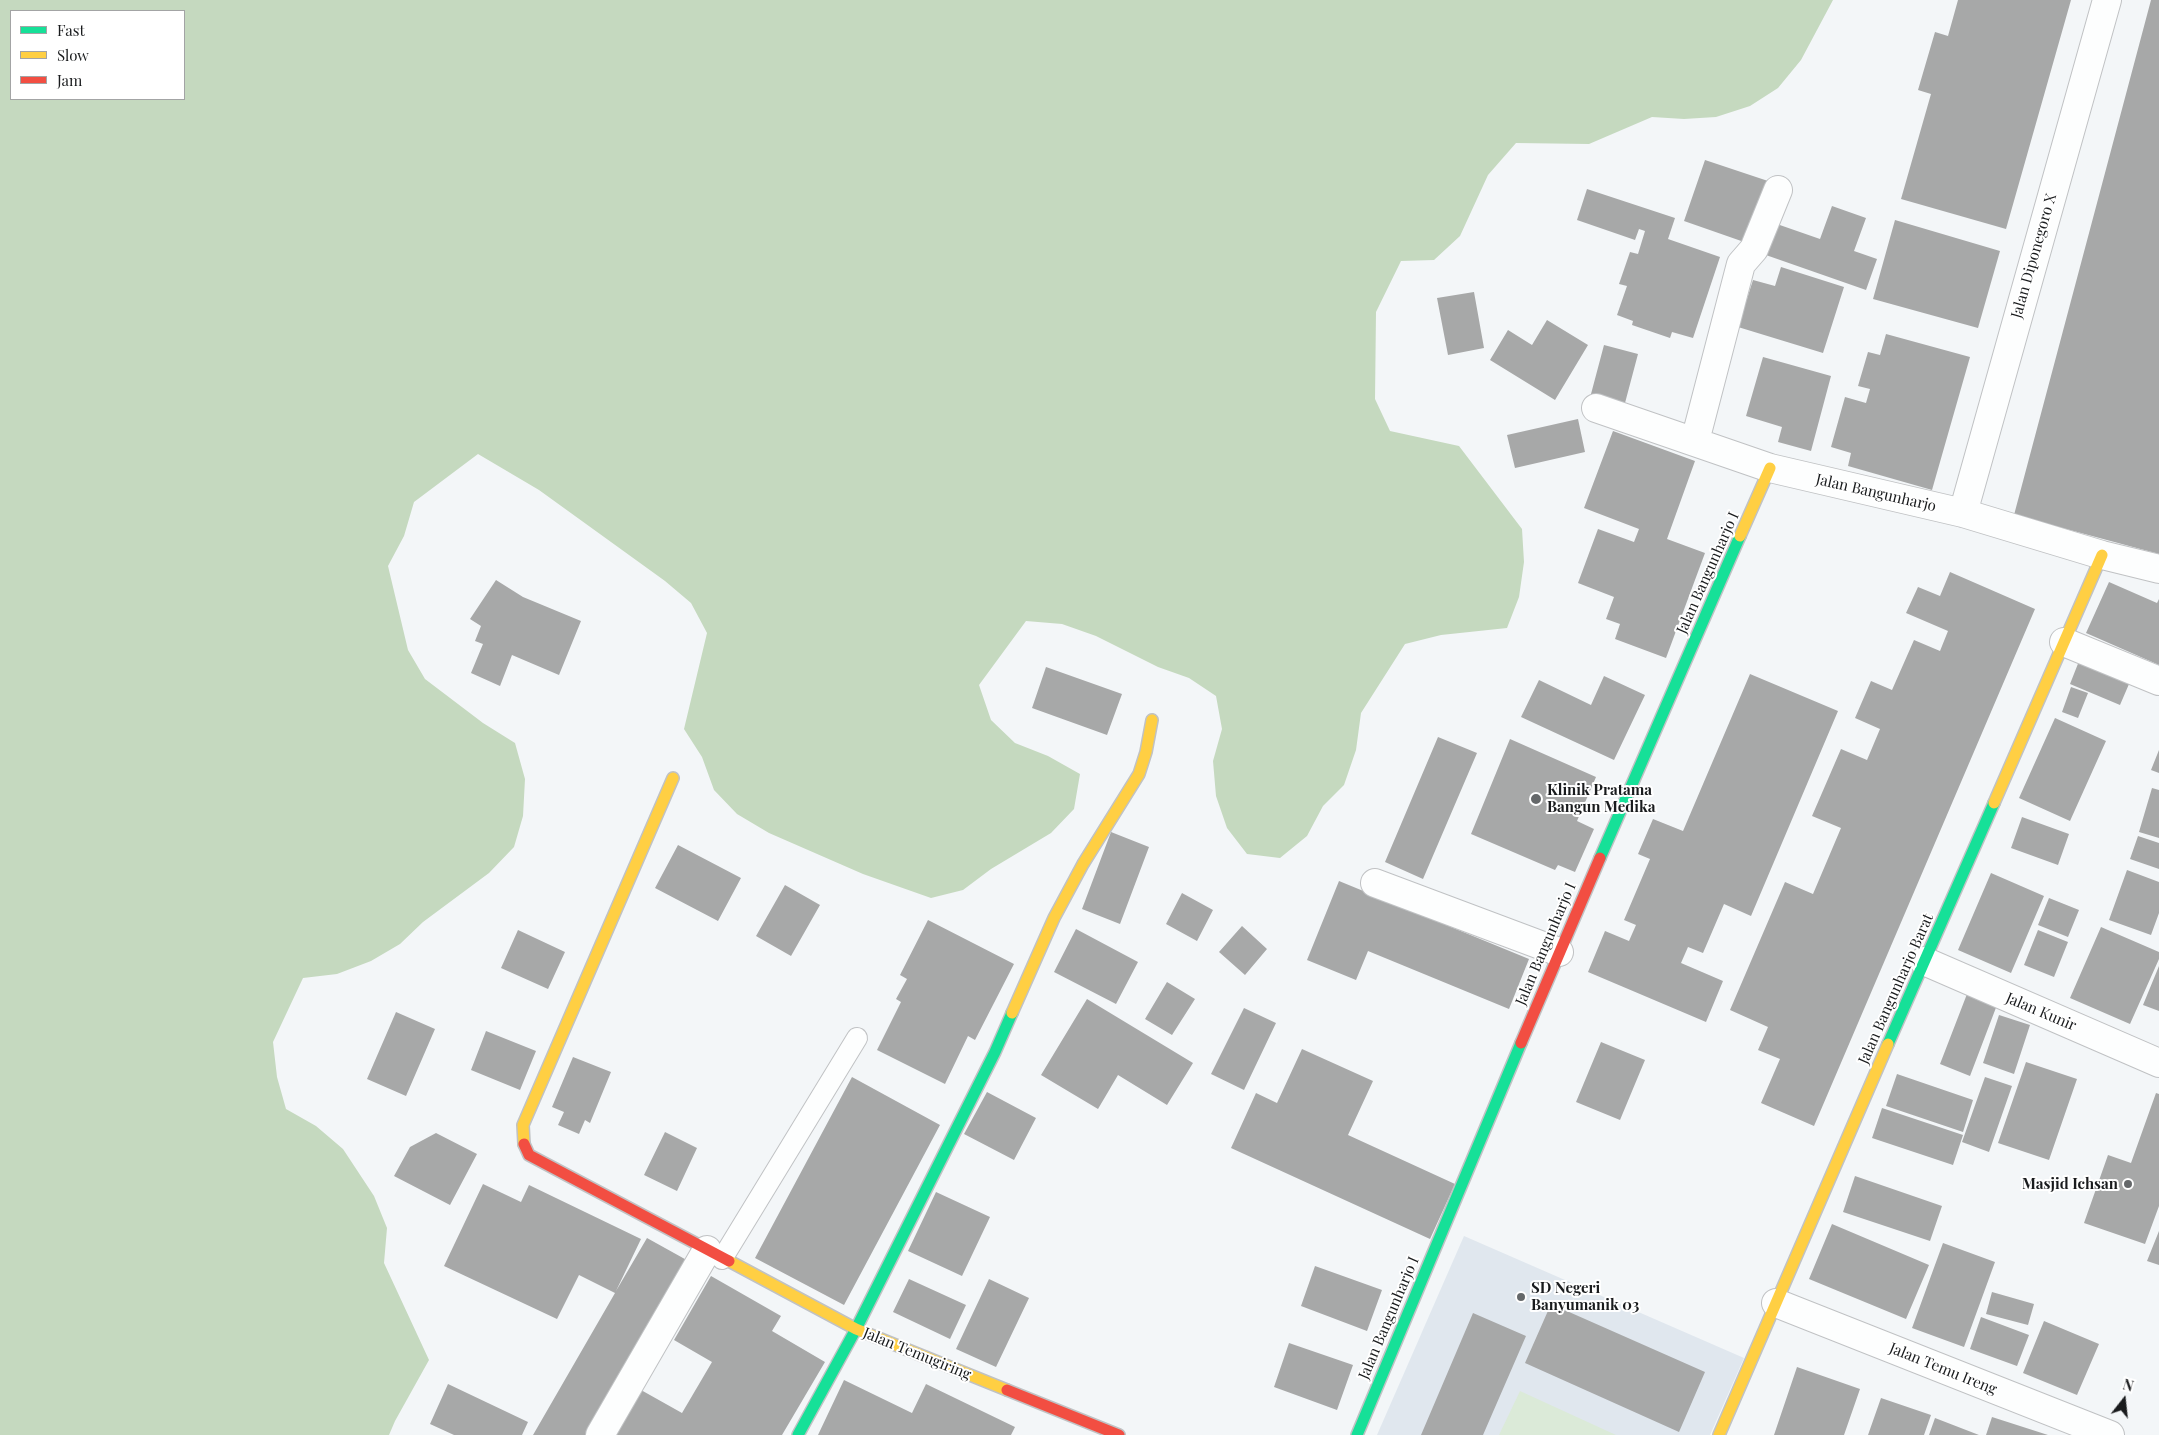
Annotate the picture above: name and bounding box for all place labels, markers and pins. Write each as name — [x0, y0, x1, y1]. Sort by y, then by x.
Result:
place label: Klinik Pratama Bangun Medika — [1547, 781, 1655, 816]
marker: Klinik Pratama Bangun Medika — [1529, 792, 1543, 806]
place label: Masjid Ichsan — [2022, 1175, 2118, 1193]
marker: Masjid Ichsan — [2122, 1178, 2134, 1190]
place label: SD Negeri Banyumanik 03 — [1531, 1279, 1639, 1314]
marker: SD Negeri Banyumanik 03 — [1515, 1291, 1527, 1303]

